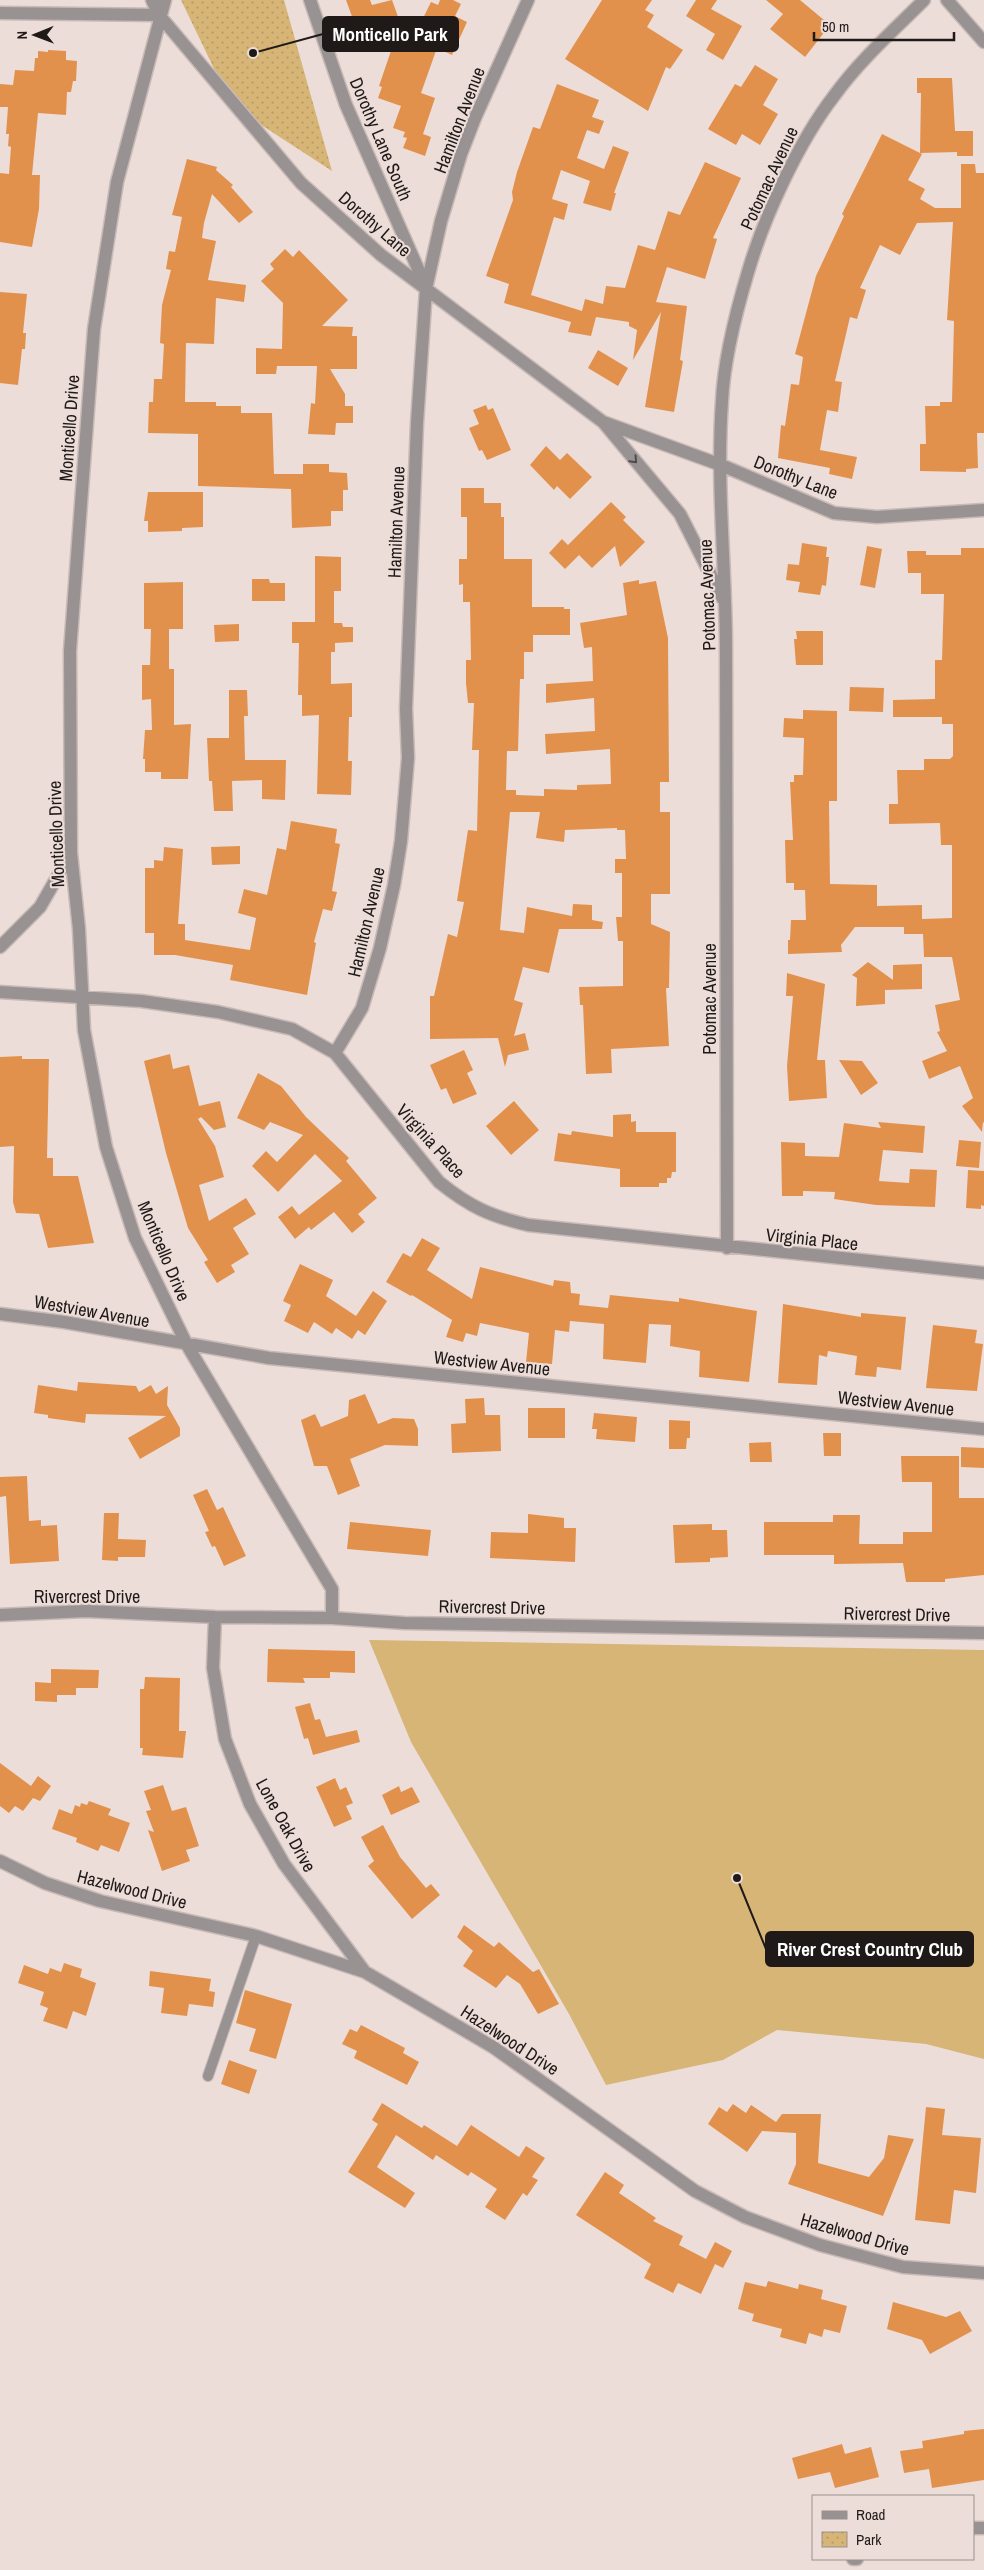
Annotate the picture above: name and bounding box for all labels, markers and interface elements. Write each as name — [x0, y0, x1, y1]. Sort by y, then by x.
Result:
north arrow — [10, 10, 60, 60]
scale bar — [814, 10, 954, 42]
text: 50 m — [822, 16, 849, 37]
callout: Monticello Park — [323, 17, 458, 51]
text: Monticello Park — [332, 21, 448, 47]
text: N — [13, 31, 31, 40]
street label: Hamilton Avenue — [427, 63, 491, 177]
street label: Dorothy Lane South — [344, 74, 418, 204]
street label: Potomac Avenue — [734, 122, 804, 234]
street label: Dorothy Lane — [333, 185, 417, 263]
street label: Monticello Drive — [53, 374, 85, 482]
street label: Dorothy Lane — [750, 449, 842, 505]
one-way arrow — [628, 454, 637, 463]
street label: Hamilton Avenue — [382, 466, 410, 578]
street label: Potomac Avenue — [693, 539, 721, 651]
street label: Monticello Drive — [42, 780, 70, 888]
street label: Hamilton Avenue — [341, 865, 391, 979]
street label: Potomac Avenue — [697, 943, 722, 1055]
street label: Virginia Place — [391, 1098, 471, 1184]
street label: Monticello Drive — [132, 1197, 196, 1305]
street label: Virginia Place — [765, 1222, 859, 1256]
street label: Westview Avenue — [32, 1289, 152, 1333]
street label: Westview Avenue — [433, 1344, 551, 1382]
street label: Westview Avenue — [837, 1384, 955, 1422]
street label: Rivercrest Drive — [34, 1584, 140, 1609]
street label: Rivercrest Drive — [438, 1594, 546, 1620]
street label: Rivercrest Drive — [843, 1601, 951, 1627]
street label: Lone Oak Drive — [250, 1774, 322, 1876]
street label: Hazelwood Drive — [74, 1863, 190, 1915]
callout: River Crest Country Club — [766, 1932, 973, 1966]
text: River Crest Country Club — [777, 1936, 963, 1962]
street label: Hazelwood Drive — [456, 1999, 564, 2081]
street label: Hazelwood Drive — [798, 2206, 912, 2262]
legend — [812, 2495, 974, 2560]
text: Road — [856, 2504, 885, 2525]
text: Park — [856, 2529, 882, 2550]

